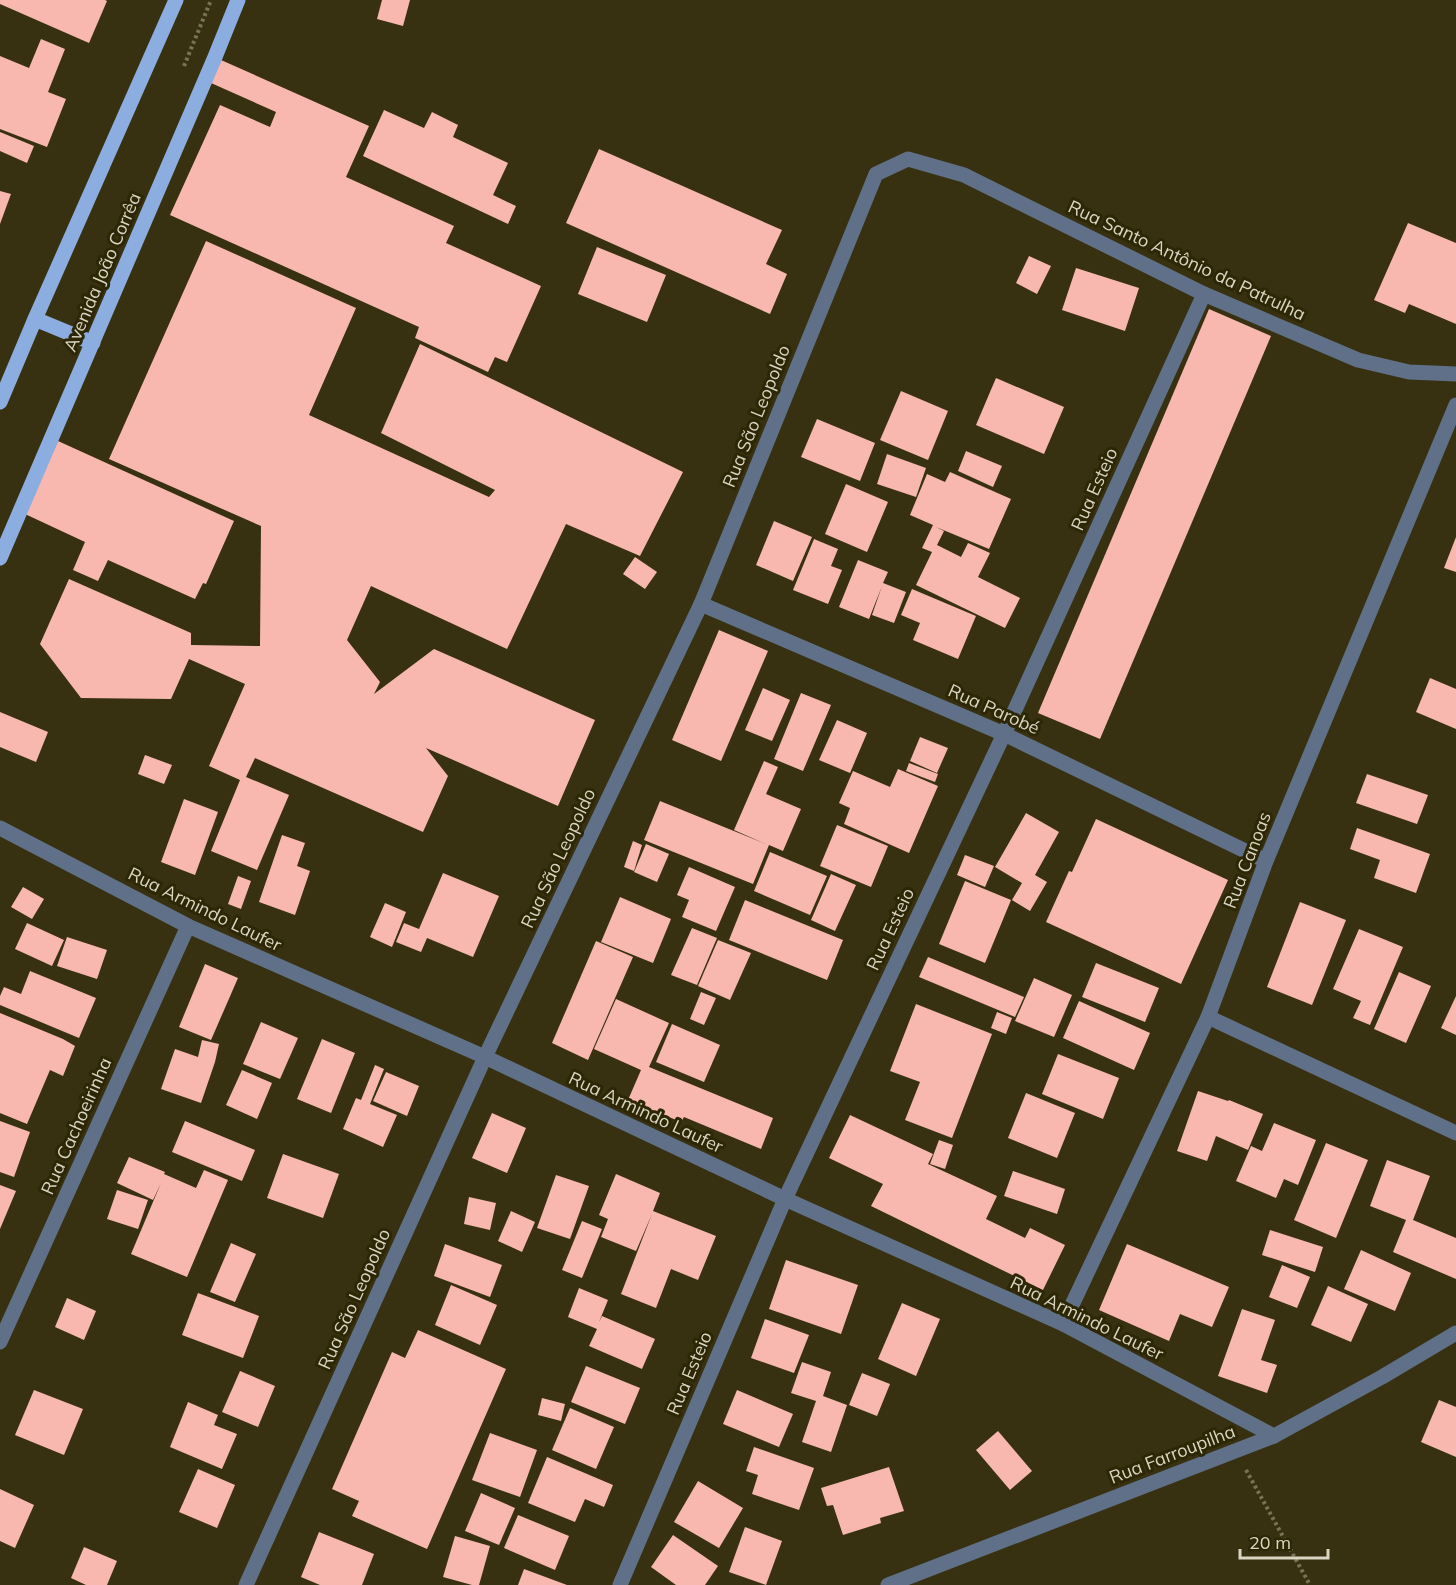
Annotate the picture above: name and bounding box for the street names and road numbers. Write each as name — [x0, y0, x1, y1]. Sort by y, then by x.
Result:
street label: Avenida João Corrêa — [58, 189, 146, 355]
street label: Rua Santo Antônio da Patrulha — [1065, 195, 1309, 325]
street label: Rua São Leopoldo — [717, 341, 795, 491]
street label: Rua Esteio — [1066, 444, 1122, 534]
street label: Rua Parobé — [945, 679, 1043, 739]
street label: Rua São Leopoldo — [516, 784, 600, 932]
street label: Rua Canoas — [1218, 808, 1276, 912]
street label: Rua Armindo Laufer — [125, 862, 286, 956]
street label: Rua Esteio — [861, 884, 919, 974]
street label: Rua Cachoeirinha — [35, 1054, 117, 1198]
street label: Rua Armindo Laufer — [565, 1066, 727, 1158]
street label: Rua São Leopoldo — [313, 1225, 395, 1373]
street label: Rua Armindo Laufer — [1007, 1271, 1168, 1365]
street label: Rua Esteio — [661, 1328, 717, 1418]
street label: Rua Farroupilha — [1106, 1419, 1238, 1489]

